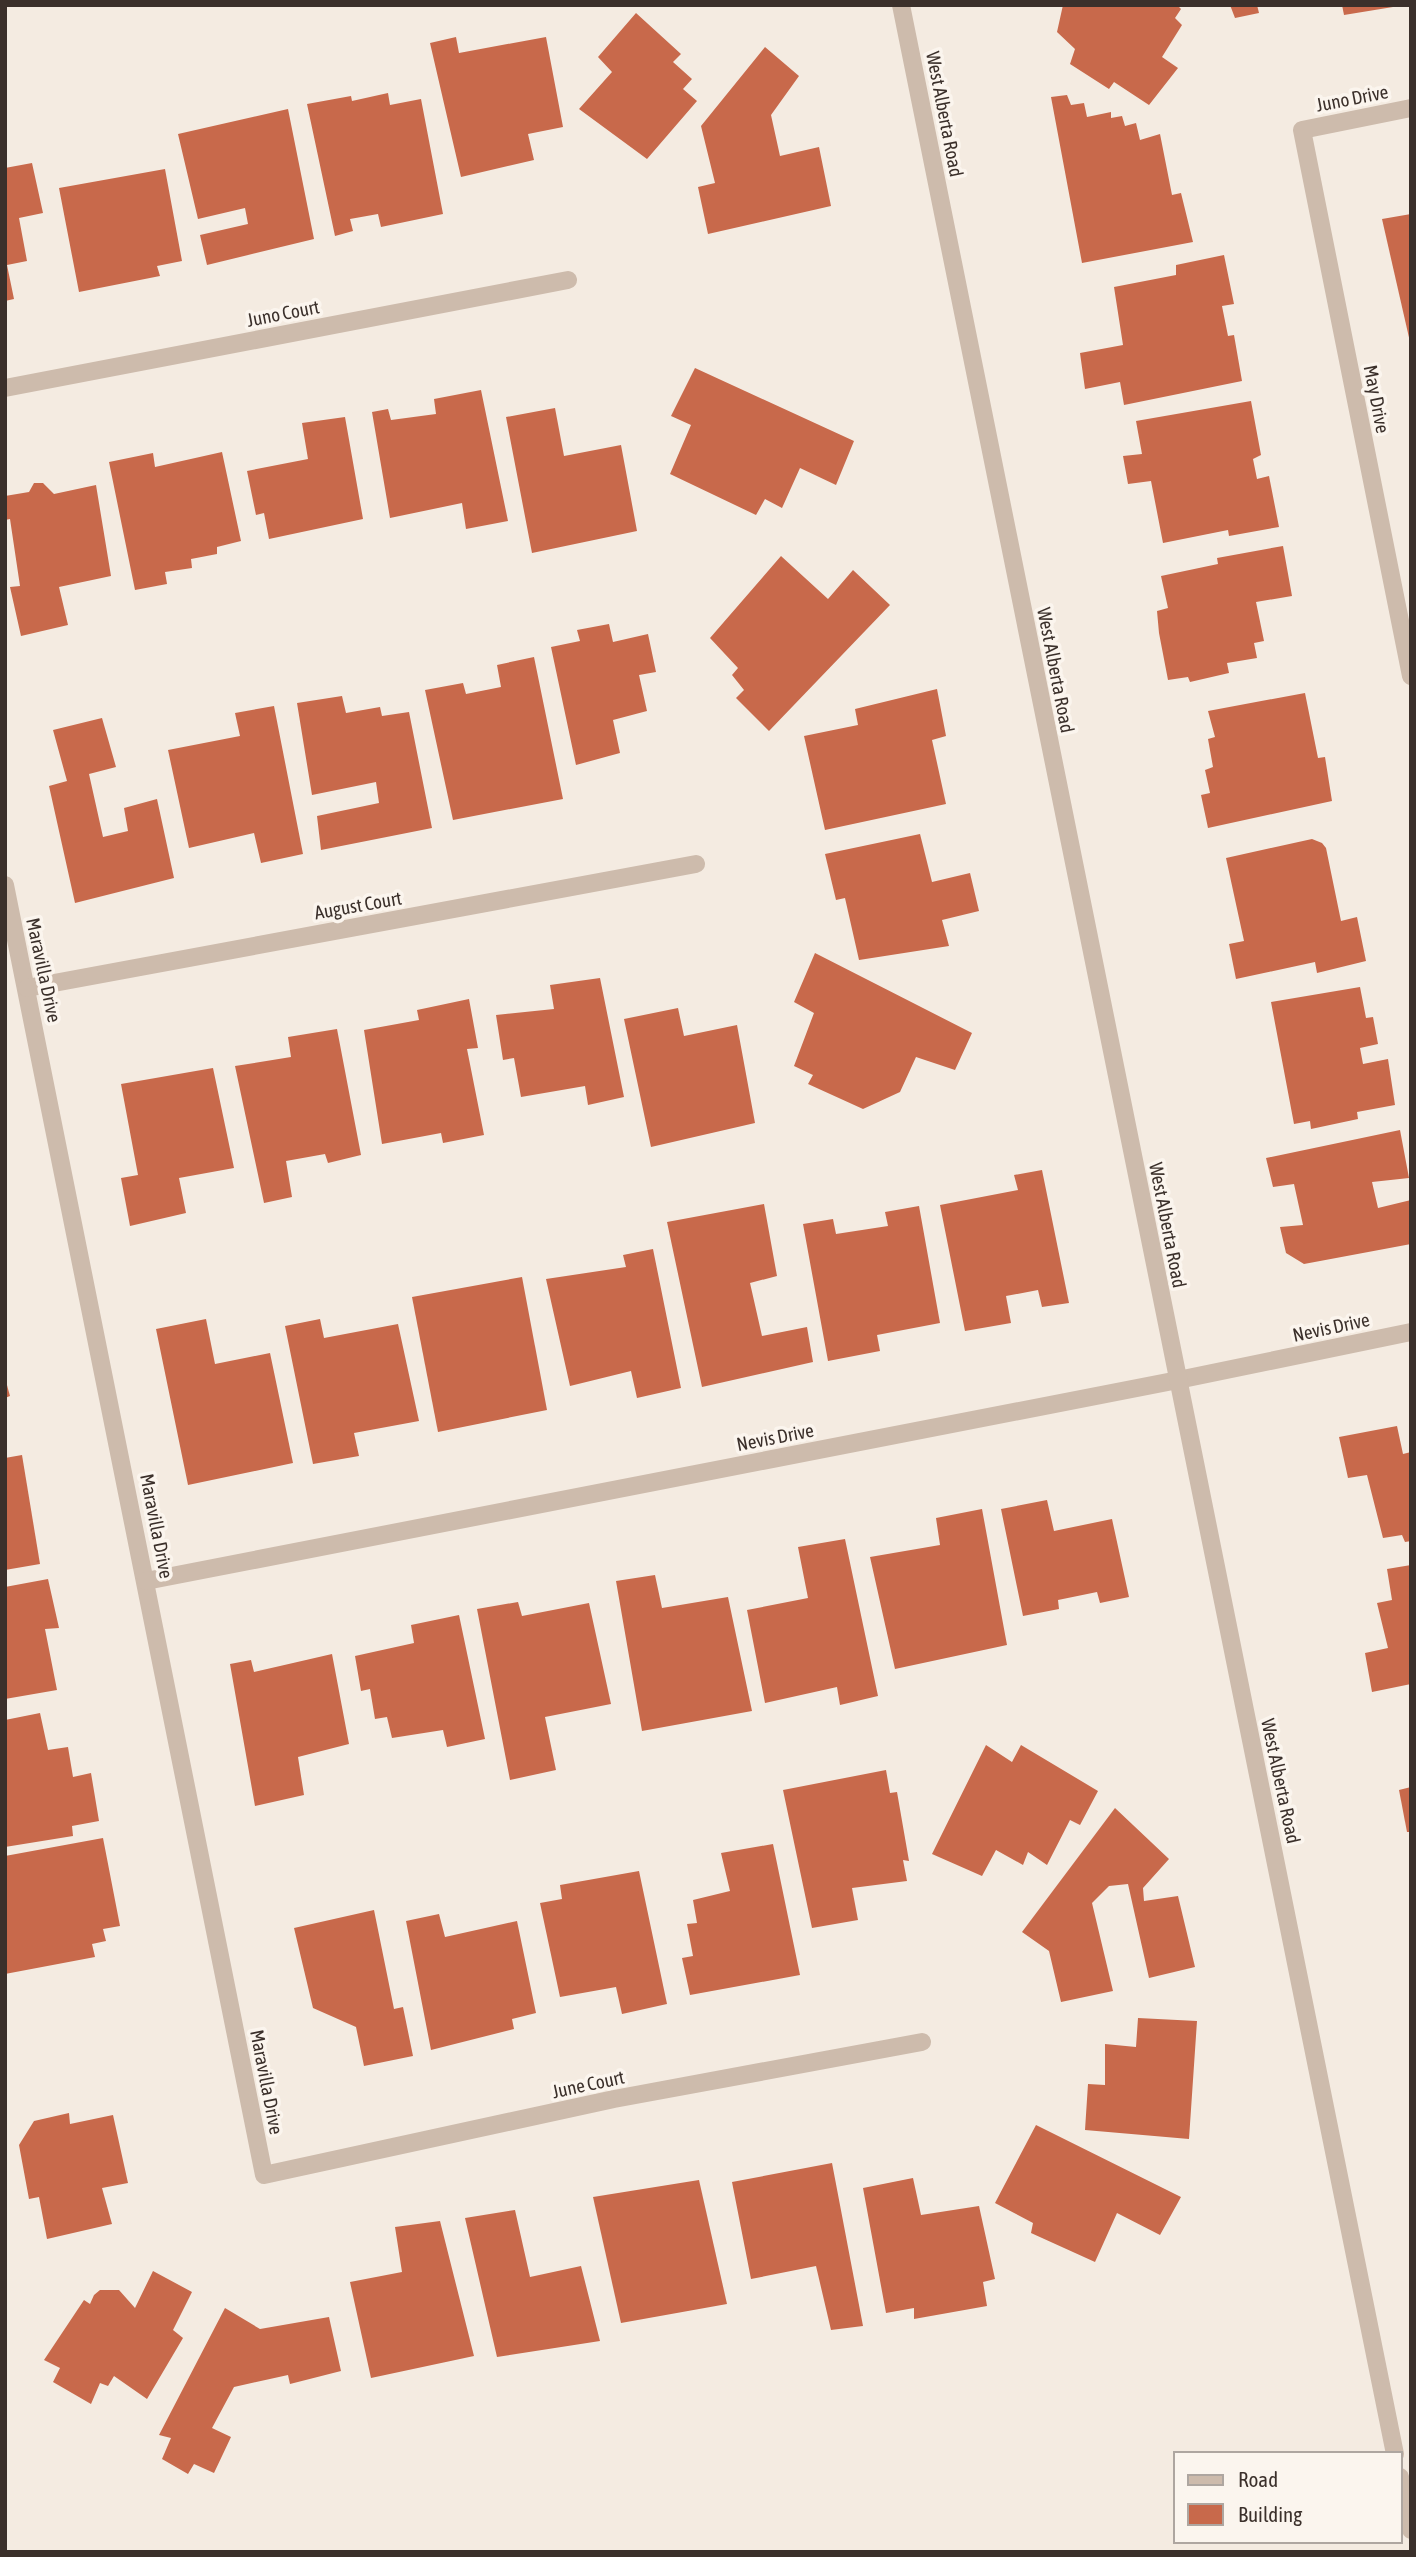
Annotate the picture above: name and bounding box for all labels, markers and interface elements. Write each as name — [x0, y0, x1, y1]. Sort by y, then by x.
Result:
street label: West Alberta Road — [922, 49, 968, 179]
street label: Juno Drive — [1314, 80, 1390, 116]
street label: Juno Court — [245, 295, 321, 331]
street label: May Drive — [1360, 363, 1394, 435]
street label: West Alberta Road — [1033, 605, 1079, 735]
street label: August Court — [313, 887, 403, 923]
street label: Maravilla Drive — [22, 916, 66, 1024]
street label: West Alberta Road — [1145, 1160, 1191, 1290]
street label: Nevis Drive — [1291, 1308, 1371, 1346]
street label: Nevis Drive — [735, 1419, 815, 1455]
street label: Maravilla Drive — [136, 1472, 178, 1580]
street label: West Alberta Road — [1257, 1717, 1305, 1845]
street label: Maravilla Drive — [246, 2028, 288, 2136]
street label: June Court — [550, 2066, 626, 2102]
legend — [1174, 2452, 1402, 2543]
text: Road — [1238, 2467, 1278, 2491]
text: Building — [1238, 2502, 1302, 2526]

